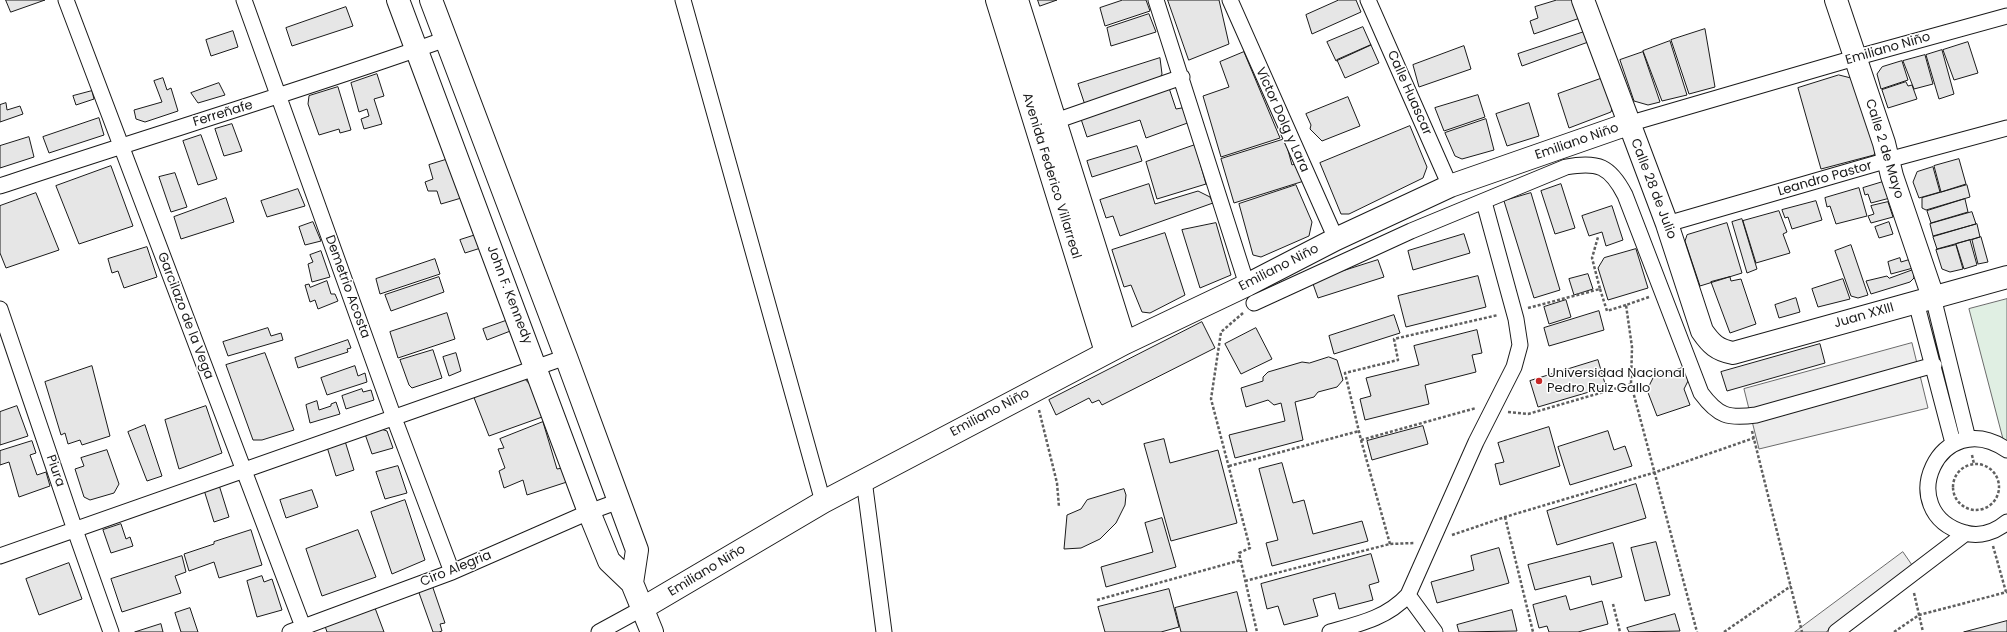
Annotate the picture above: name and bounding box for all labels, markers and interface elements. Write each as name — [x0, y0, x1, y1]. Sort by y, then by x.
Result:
street label: Emiliano Niño — [1844, 29, 1932, 69]
street label: Calle Huascar — [1383, 48, 1435, 138]
street label: Víctor Dolg y Lara — [1252, 65, 1312, 175]
street label: Avenida Federico Villarreal — [1018, 91, 1084, 261]
street label: Calle 2 de Mayo — [1861, 97, 1907, 201]
street label: Ferreñafe — [191, 98, 255, 130]
street label: Emiliano Niño — [1533, 120, 1621, 164]
street label: Calle 28 de Julio — [1627, 137, 1679, 241]
street label: Leandro Pastor — [1776, 158, 1874, 200]
street label: Demetrio Acosta — [321, 233, 373, 341]
street label: Emiliano Niño — [1236, 241, 1322, 295]
street label: John F. Kennedy — [483, 243, 535, 347]
street label: Garcilazo de la Vega — [154, 250, 216, 382]
street label: Juan XXIII — [1832, 300, 1896, 332]
place label: Universidad Nacional Pedro Ruiz Gallo — [1547, 366, 1685, 397]
marker: Universidad Nacional Pedro Ruiz Gallo — [1534, 376, 1544, 386]
street label: Emiliano Niño — [948, 386, 1032, 440]
street label: Piura — [42, 453, 68, 489]
street label: Emiliano Niño — [665, 542, 749, 600]
street label: Ciro Alegria — [418, 548, 494, 590]

